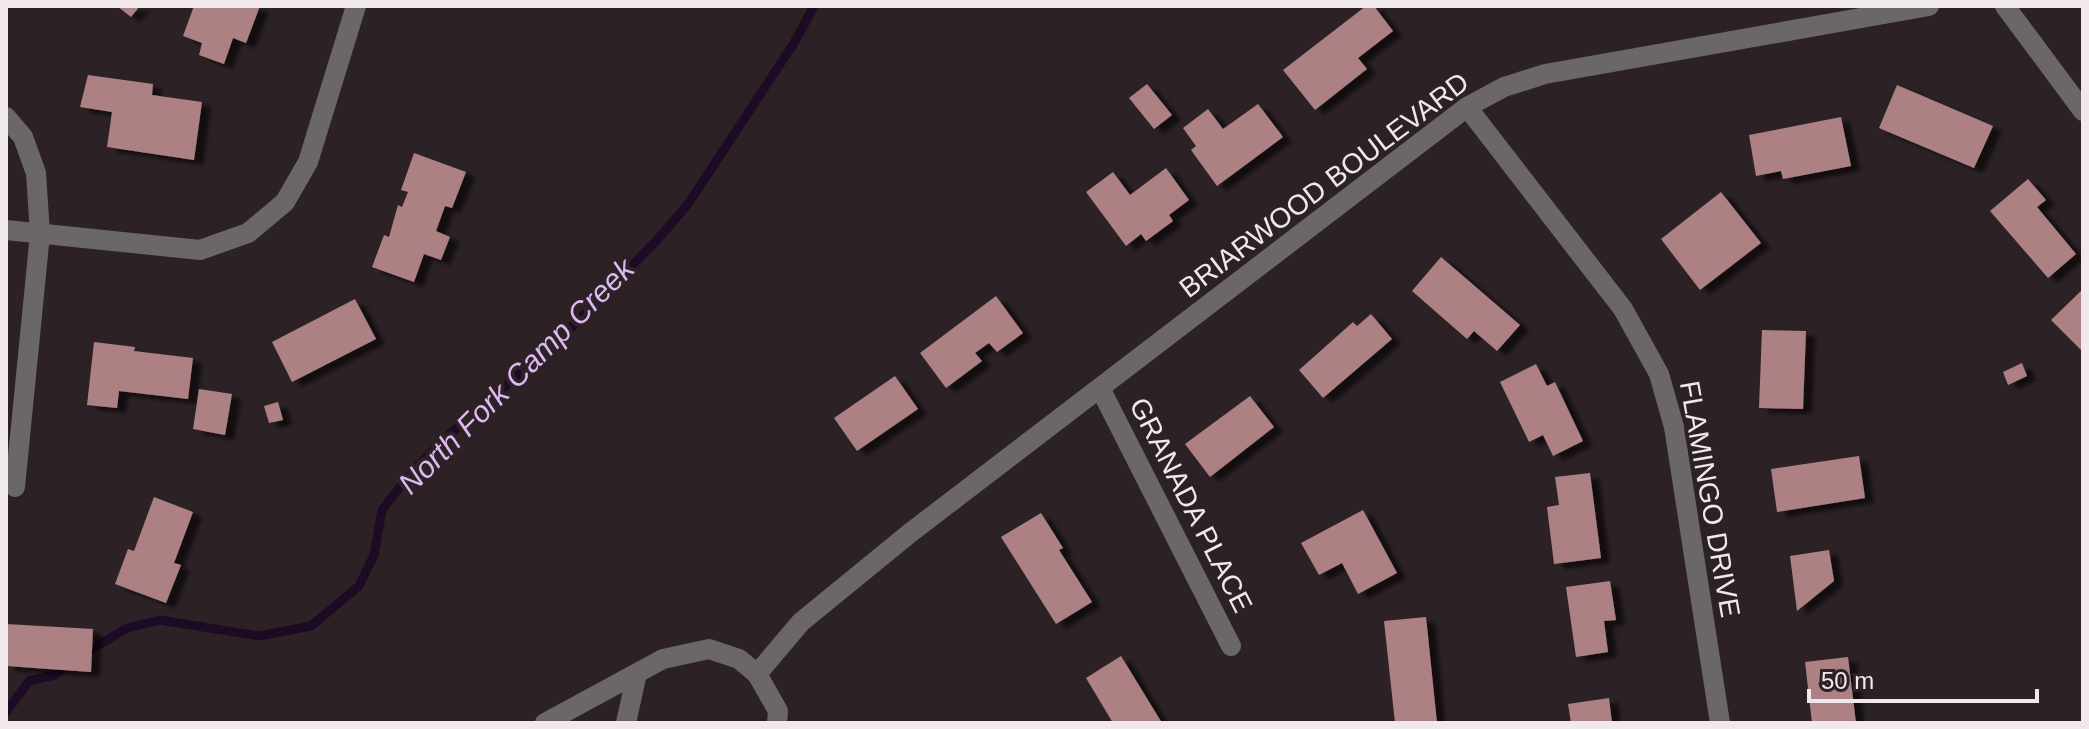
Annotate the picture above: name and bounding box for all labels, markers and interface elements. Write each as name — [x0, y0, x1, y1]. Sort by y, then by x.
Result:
street label: BRIARWOOD BOULEVARD — [1173, 66, 1475, 304]
water label: North Fork Camp Creek — [392, 250, 642, 500]
street label: FLAMINGO DRIVE — [1674, 378, 1746, 620]
street label: GRANADA PLACE — [1123, 393, 1259, 617]
scale bar — [1809, 653, 2037, 703]
text: 50 m — [1821, 667, 1874, 694]

